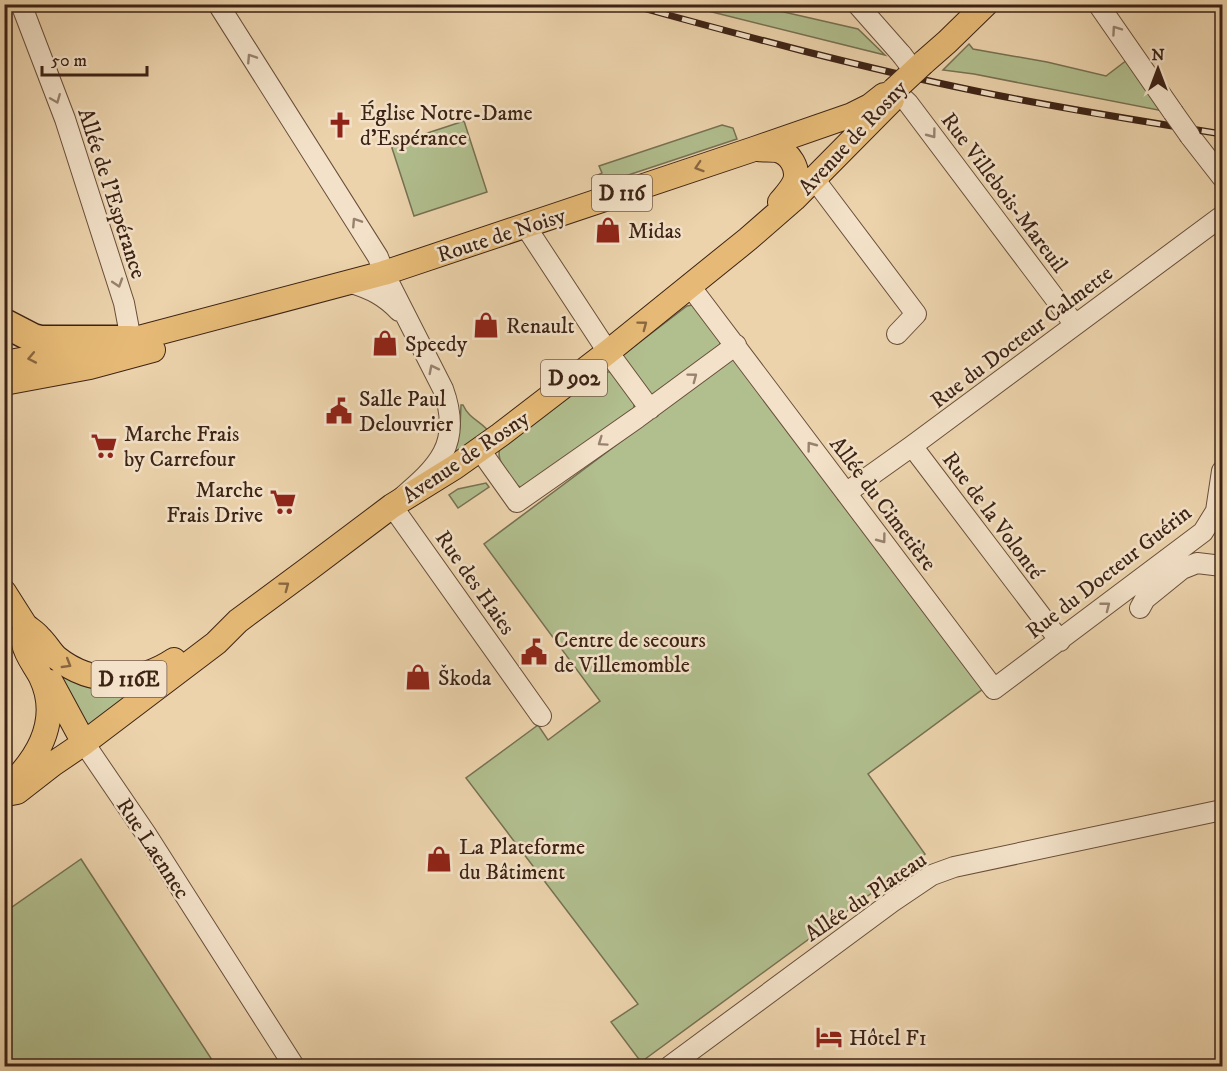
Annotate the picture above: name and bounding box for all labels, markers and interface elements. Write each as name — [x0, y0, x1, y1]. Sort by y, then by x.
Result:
one-way arrow — [1112, 25, 1123, 36]
scale bar — [42, 39, 147, 77]
north arrow — [1128, 39, 1188, 99]
text: N — [1151, 45, 1165, 65]
text: 50 m — [51, 50, 87, 72]
one-way arrow — [247, 54, 259, 64]
street label: Avenue de Rosny — [793, 75, 914, 201]
one-way arrow — [49, 92, 61, 103]
place label: Église Notre-Dame d'Espérance — [360, 100, 533, 152]
street label: Allée de l'Espérance — [71, 105, 152, 282]
street label: Rue Villebois-Mareuil — [935, 108, 1073, 279]
church icon: Église Notre-Dame d'Espérance — [325, 110, 355, 140]
one-way arrow — [924, 128, 935, 139]
one-way arrow — [694, 160, 705, 172]
road number: D 116 — [592, 175, 652, 211]
street label: Route de Noisy — [434, 202, 570, 269]
shop icon: Midas — [593, 215, 623, 245]
one-way arrow — [352, 218, 364, 228]
place label: Midas — [628, 218, 681, 245]
street label: Rue du Docteur Calmette — [926, 260, 1118, 414]
one-way arrow — [111, 277, 123, 288]
shop icon: Renault — [471, 310, 501, 340]
place label: Renault — [506, 313, 575, 340]
one-way arrow — [637, 321, 648, 332]
shop icon: Speedy — [370, 328, 400, 358]
place label: Speedy — [405, 331, 468, 358]
one-way arrow — [27, 351, 37, 364]
road number: D 902 — [541, 360, 607, 396]
one-way arrow — [429, 365, 440, 375]
one-way arrow — [686, 373, 697, 384]
place label: Salle Paul Delouvrier — [359, 386, 454, 438]
public building icon: Salle Paul Delouvrier — [324, 396, 354, 426]
street label: Avenue de Rosny — [397, 405, 535, 510]
place label: Marche Frais by Carrefour — [124, 421, 239, 473]
supermarket icon: Marche Frais by Carrefour — [89, 431, 119, 461]
street label: Allée du Cimetière — [823, 431, 942, 576]
one-way arrow — [598, 435, 609, 446]
one-way arrow — [808, 441, 819, 452]
street label: Rue de la Volonté — [936, 447, 1050, 585]
place label: Marche Frais Drive — [166, 477, 263, 529]
supermarket icon: Marche Frais Drive — [268, 487, 298, 517]
street label: Rue du Docteur Guérin — [1021, 499, 1197, 645]
street label: Rue des Haies — [429, 525, 521, 640]
one-way arrow — [874, 533, 885, 544]
one-way arrow — [278, 582, 289, 593]
one-way arrow — [1099, 602, 1110, 613]
place label: Centre de secours de Villemomble — [554, 627, 706, 679]
public building icon: Centre de secours de Villemomble — [519, 637, 549, 667]
one-way arrow — [61, 657, 72, 668]
road number: D 116E — [92, 661, 166, 697]
shop icon: Škoda — [403, 662, 433, 692]
place label: Škoda — [438, 664, 492, 692]
street label: Rue Laennec — [110, 793, 195, 904]
place label: La Plateforme du Bâtiment — [459, 834, 585, 886]
shop icon: La Plateforme du Bâtiment — [424, 844, 454, 874]
street label: Allée du Plateau — [800, 847, 932, 948]
hotel icon: Hôtel F1 — [814, 1022, 844, 1052]
place label: Hôtel F1 — [849, 1025, 927, 1052]

